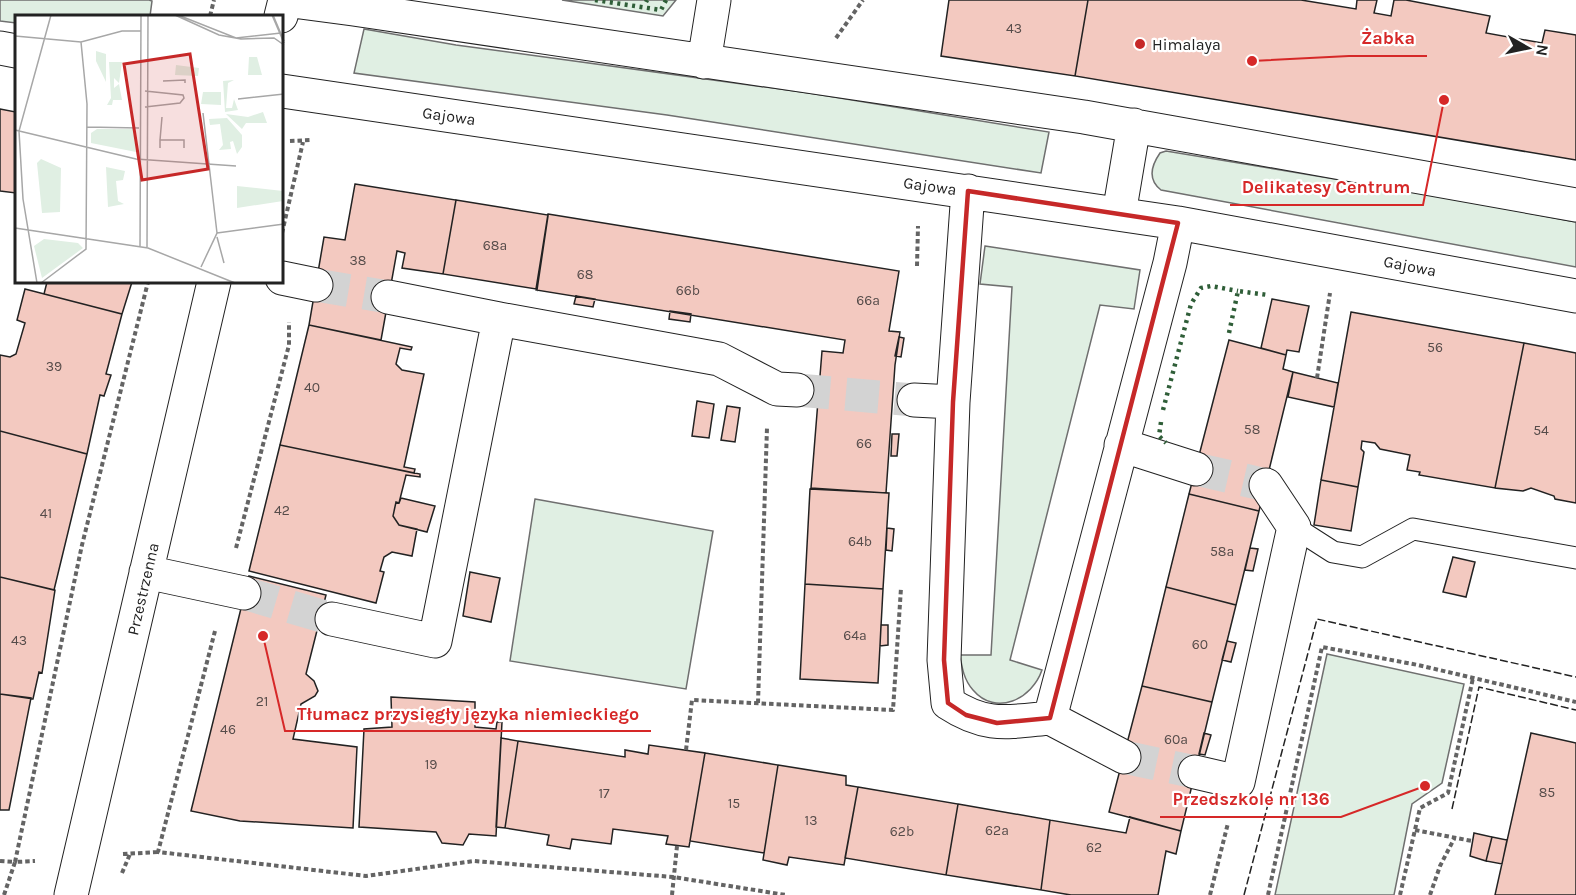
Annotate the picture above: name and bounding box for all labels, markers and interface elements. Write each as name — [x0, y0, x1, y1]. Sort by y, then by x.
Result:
inset map — [15, 15, 284, 284]
north arrow — [1498, 18, 1558, 78]
house number: 43 — [1006, 20, 1022, 37]
callout: Żabka — [1349, 20, 1427, 56]
text: Żabka — [1361, 27, 1415, 49]
place label: Himalaya — [1152, 35, 1221, 54]
marker: Himalaya — [1133, 37, 1147, 51]
text: N — [1532, 43, 1553, 57]
street label: Gajowa — [421, 103, 477, 129]
callout: Delikatesy Centrum — [1230, 169, 1423, 205]
street label: Gajowa — [902, 173, 958, 199]
text: Delikatesy Centrum — [1242, 176, 1410, 198]
house number: 68a — [483, 237, 507, 254]
house number: 38 — [350, 252, 366, 269]
street label: Gajowa — [1382, 252, 1438, 280]
house number: 68 — [577, 266, 593, 283]
house number: 66b — [676, 282, 700, 299]
house number: 66a — [856, 292, 880, 309]
house number: 56 — [1427, 339, 1443, 356]
house number: 39 — [46, 358, 62, 375]
house number: 40 — [304, 379, 320, 396]
house number: 58 — [1244, 421, 1260, 438]
house number: 54 — [1533, 422, 1549, 439]
house number: 66 — [856, 435, 872, 452]
house number: 42 — [274, 502, 290, 519]
house number: 41 — [40, 505, 52, 522]
house number: 64b — [848, 533, 872, 550]
street label: Przestrzenna — [123, 541, 163, 637]
house number: 58a — [1210, 543, 1234, 560]
house number: 64a — [843, 627, 867, 644]
house number: 43 — [11, 632, 27, 649]
house number: 60 — [1192, 636, 1208, 653]
house number: 21 — [256, 693, 268, 710]
callout: Tłumacz przysięgły języka niemieckiego — [285, 695, 651, 731]
text: Tłumacz przysięgły języka niemieckiego — [297, 703, 639, 725]
house number: 46 — [220, 721, 236, 738]
house number: 60a — [1164, 731, 1188, 748]
house number: 19 — [425, 756, 437, 773]
callout: Przedszkole nr 136 — [1160, 781, 1341, 817]
house number: 85 — [1539, 784, 1555, 801]
house number: 17 — [598, 785, 610, 802]
text: Przedszkole nr 136 — [1172, 788, 1330, 810]
house number: 15 — [728, 795, 740, 812]
house number: 13 — [805, 812, 817, 829]
house number: 62a — [985, 822, 1009, 839]
house number: 62b — [890, 823, 914, 840]
house number: 62 — [1086, 839, 1102, 856]

